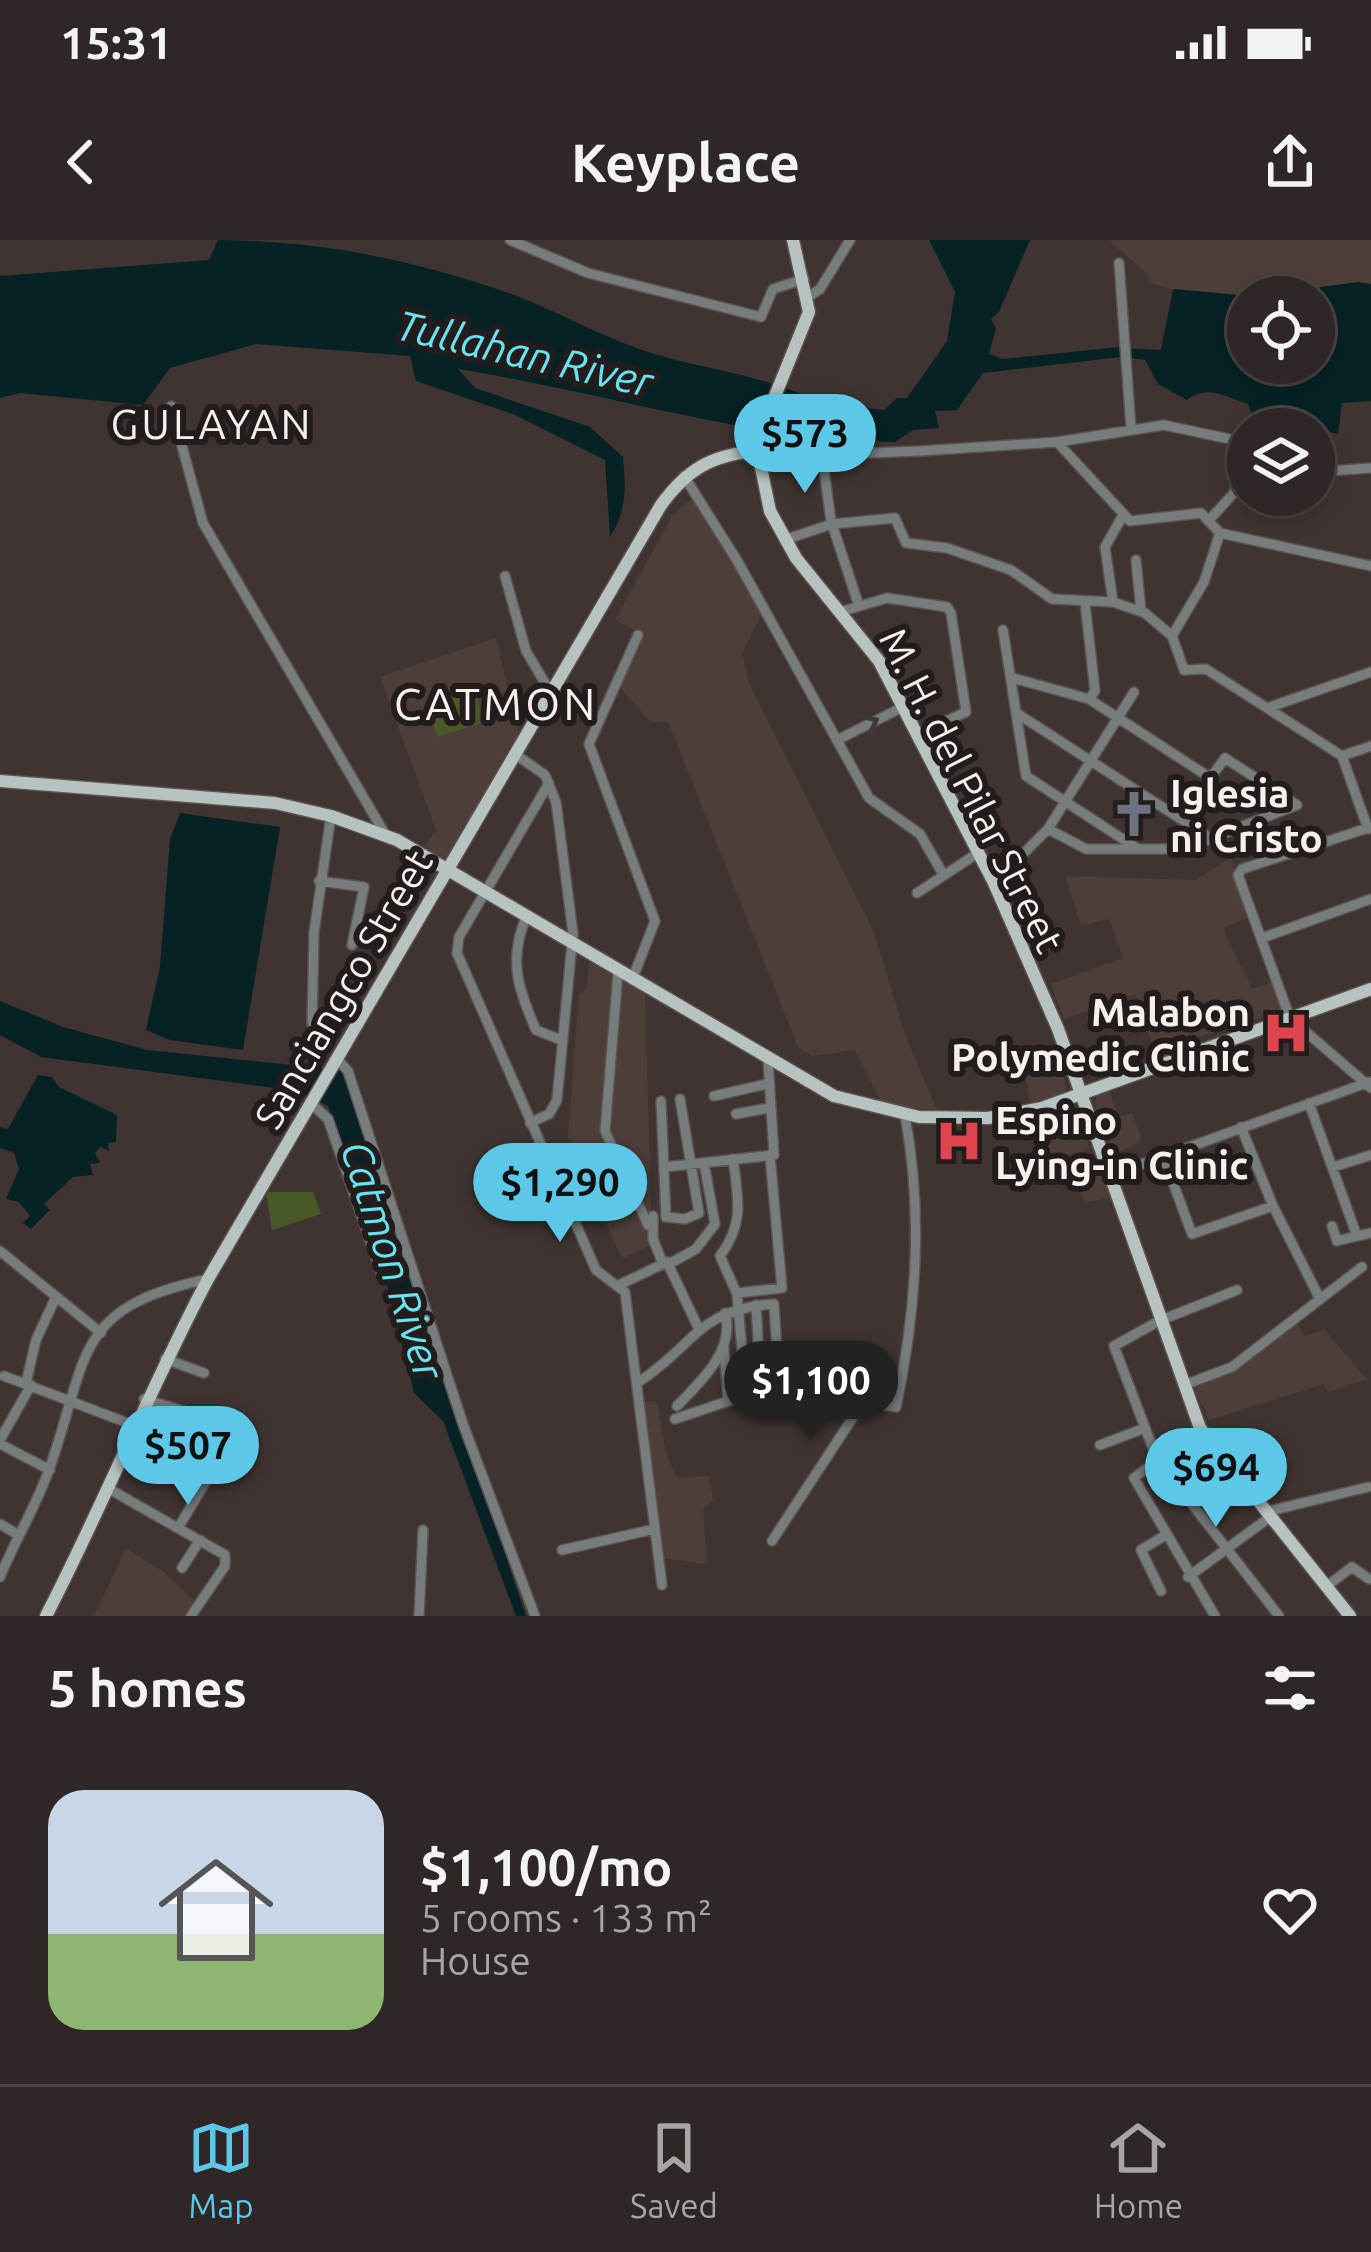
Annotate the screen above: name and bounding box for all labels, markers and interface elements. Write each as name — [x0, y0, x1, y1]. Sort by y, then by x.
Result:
text: 15:31 — [60, 17, 173, 68]
icon: back — [48, 129, 114, 195]
icon: share — [1257, 129, 1323, 195]
text: Keyplace — [571, 132, 800, 192]
map controls — [1227, 276, 1335, 516]
button: locate — [1227, 276, 1335, 384]
water label: Tullahan River — [392, 301, 660, 406]
pin: $573 — [734, 394, 876, 496]
district label: GULAYAN — [110, 400, 314, 447]
button: layers — [1227, 408, 1335, 516]
text: $573 — [761, 411, 849, 454]
street label: M. H. del Pilar Street — [872, 621, 1072, 959]
district label: CATMON — [394, 678, 598, 729]
one-way arrow — [858, 714, 879, 738]
place label: Iglesia ni Cristo — [1170, 771, 1323, 859]
church icon: Iglesia ni Cristo — [1109, 789, 1159, 839]
street label: Sanciangco Street — [246, 842, 440, 1136]
place label: Malabon Polymedic Clinic — [951, 990, 1250, 1078]
hospital icon: Malabon Polymedic Clinic — [1261, 1008, 1311, 1058]
place label: Espino Lying-in Clinic — [995, 1098, 1248, 1186]
hospital icon: Espino Lying-in Clinic — [934, 1116, 984, 1166]
water label: Catmon River — [332, 1135, 454, 1387]
pin: $1,290 — [462, 1143, 658, 1245]
text: $1,290 — [500, 1160, 620, 1203]
pin: $1,100 — [713, 1341, 909, 1443]
text: $1,100 — [751, 1358, 871, 1401]
pin: $507 — [117, 1406, 259, 1508]
text: $507 — [144, 1423, 232, 1466]
pin: $694 — [1145, 1428, 1287, 1530]
text: $694 — [1172, 1445, 1260, 1488]
icon: filters — [1257, 1655, 1323, 1721]
text: 5 homes — [48, 1659, 247, 1717]
icon: home — [144, 1838, 288, 1982]
text: $1,100/mo — [420, 1838, 672, 1896]
icon: heart — [1257, 1877, 1323, 1943]
text: 5 rooms · 133 m² — [420, 1896, 712, 1939]
text: House — [420, 1939, 531, 1982]
tab: Map — [188, 2115, 254, 2224]
tab: Saved — [630, 2115, 718, 2224]
tab: Home — [1094, 2115, 1183, 2224]

